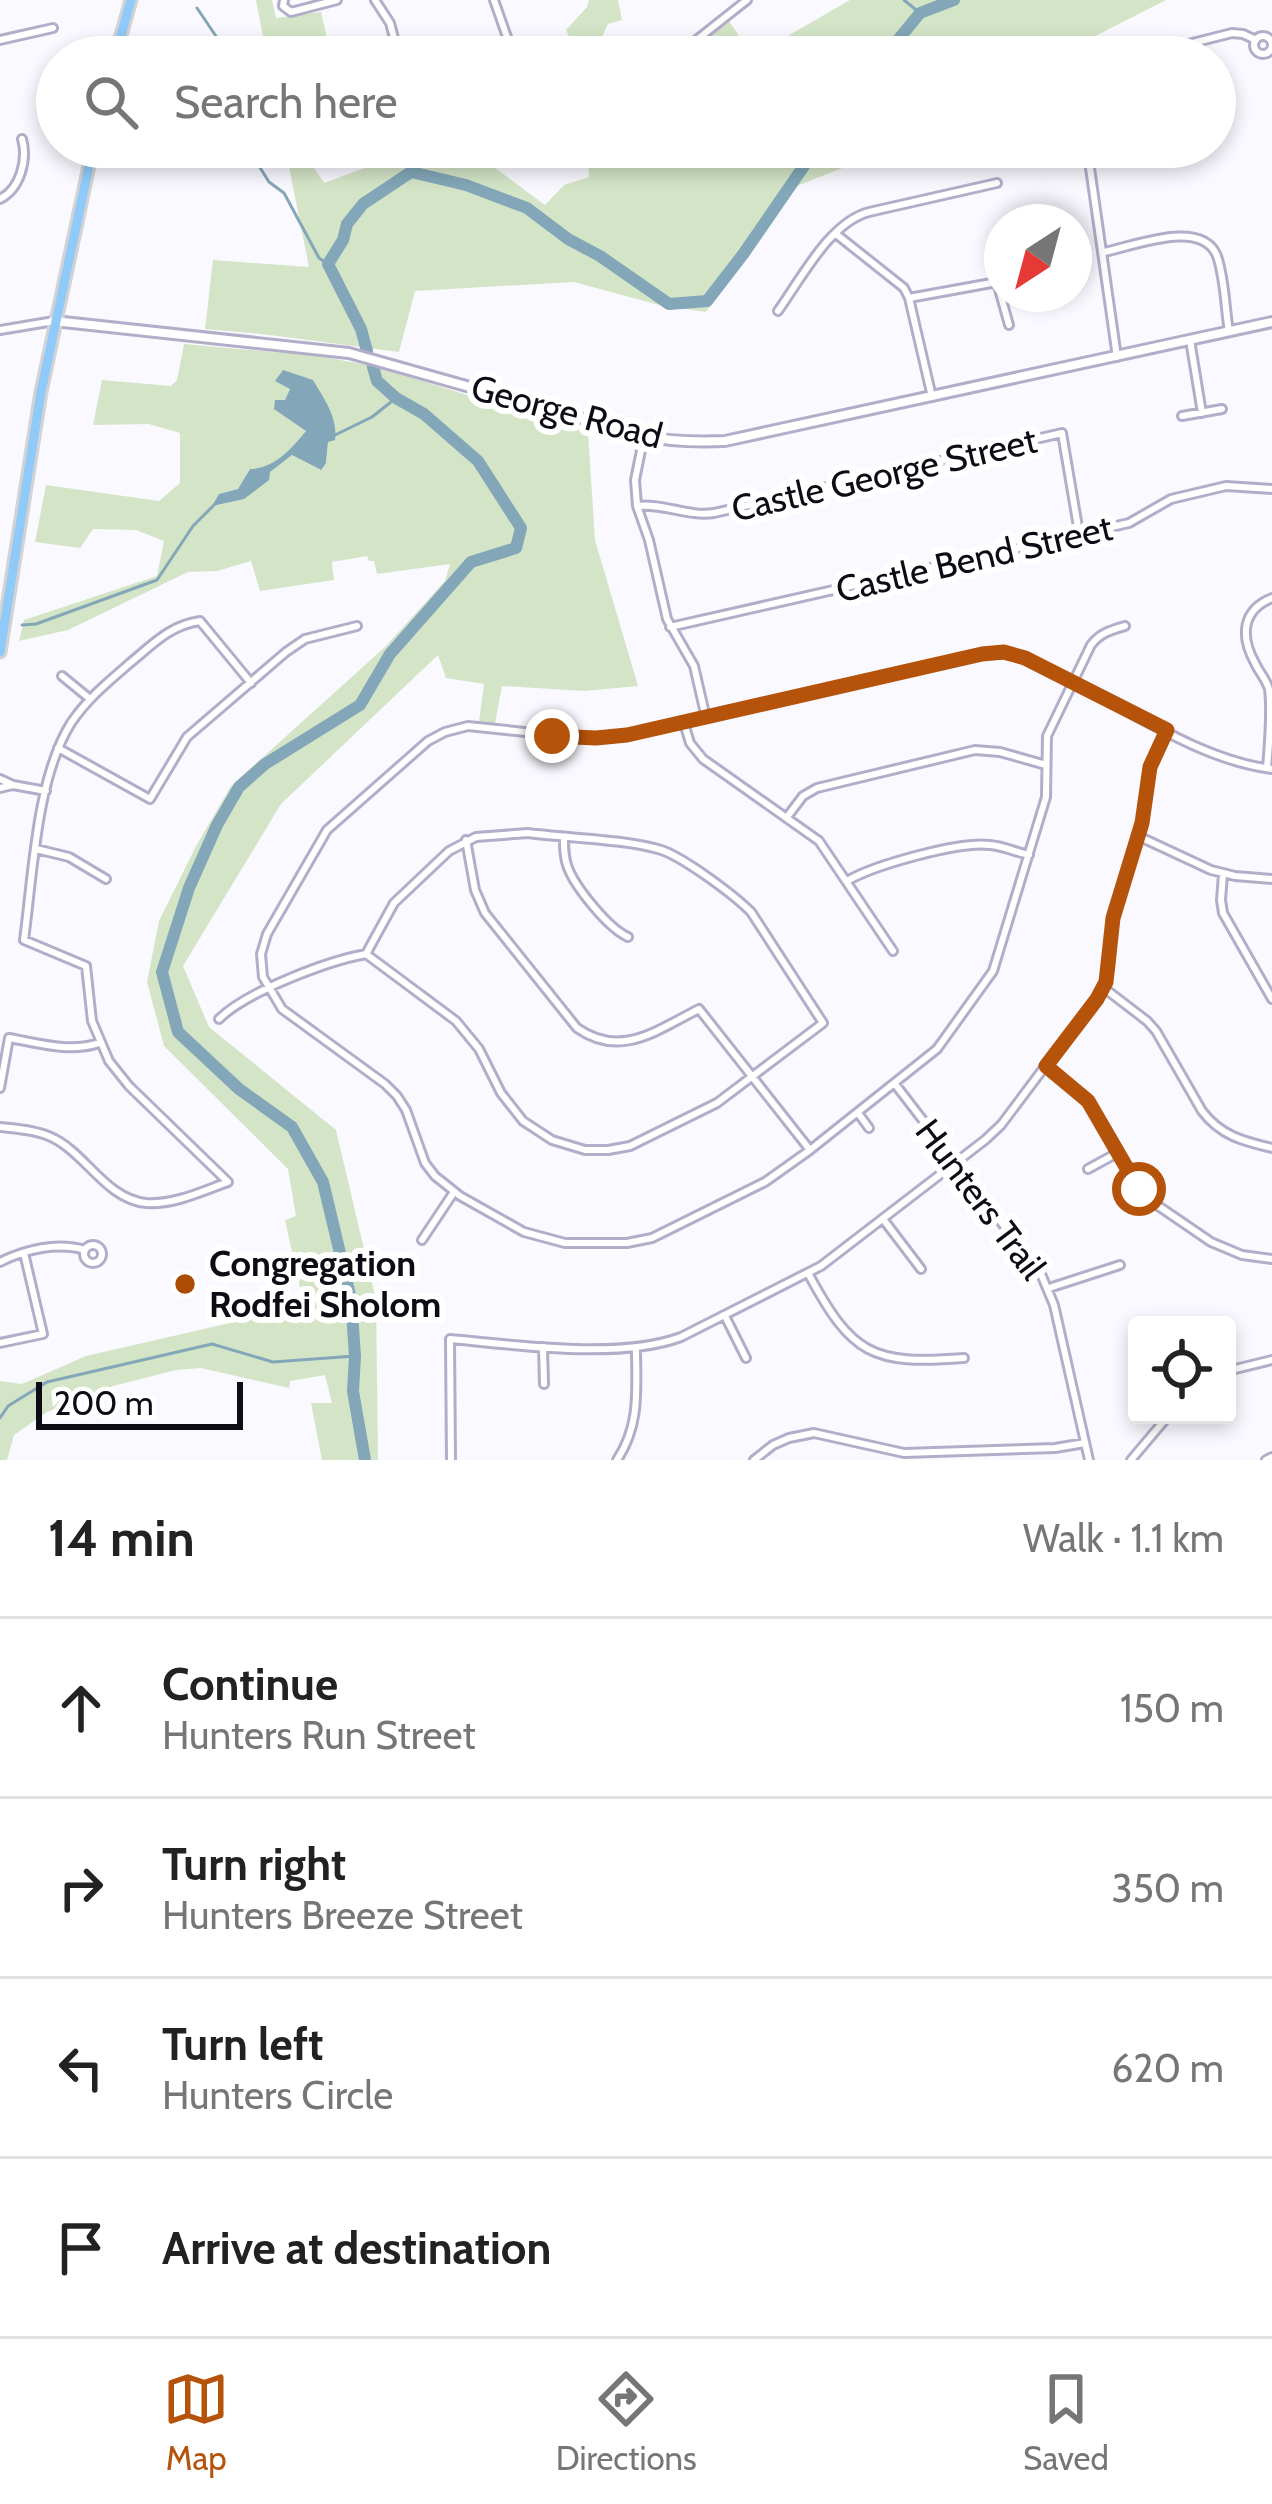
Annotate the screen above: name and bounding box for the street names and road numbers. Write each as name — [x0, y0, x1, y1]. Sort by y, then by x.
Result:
street label: George Road — [467, 364, 667, 458]
street label: Castle George Street — [727, 418, 1041, 530]
street label: Castle Bend Street — [832, 505, 1116, 611]
street label: Hunters Trail — [907, 1110, 1056, 1288]

